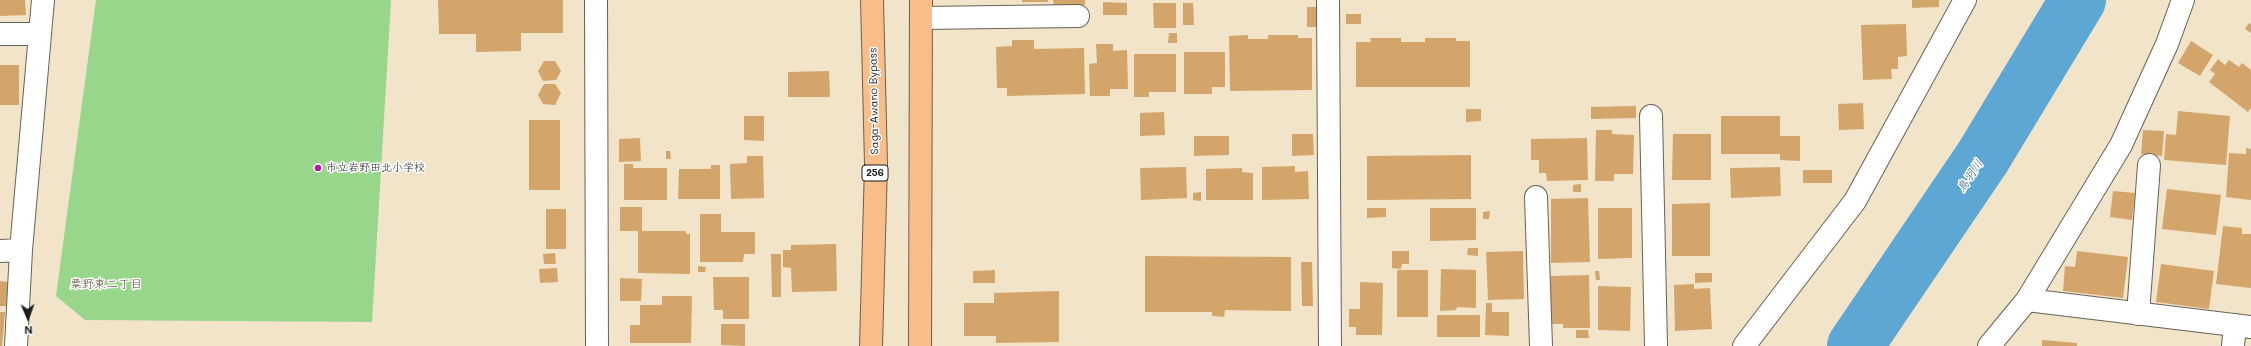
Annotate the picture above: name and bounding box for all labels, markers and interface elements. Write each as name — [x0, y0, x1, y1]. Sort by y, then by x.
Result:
street label: Saga-Awano Bypass — [866, 47, 882, 155]
water label: 鳥羽川 — [1954, 157, 1986, 195]
place label: 市立岩野田北小学校 — [326, 161, 425, 175]
marker: 市立岩野田北小学校 — [313, 163, 323, 173]
road number: 256 — [862, 165, 888, 181]
district label: 粟野東二丁目 — [70, 277, 142, 291]
north arrow — [8, 298, 48, 338]
text: N — [24, 323, 33, 338]

